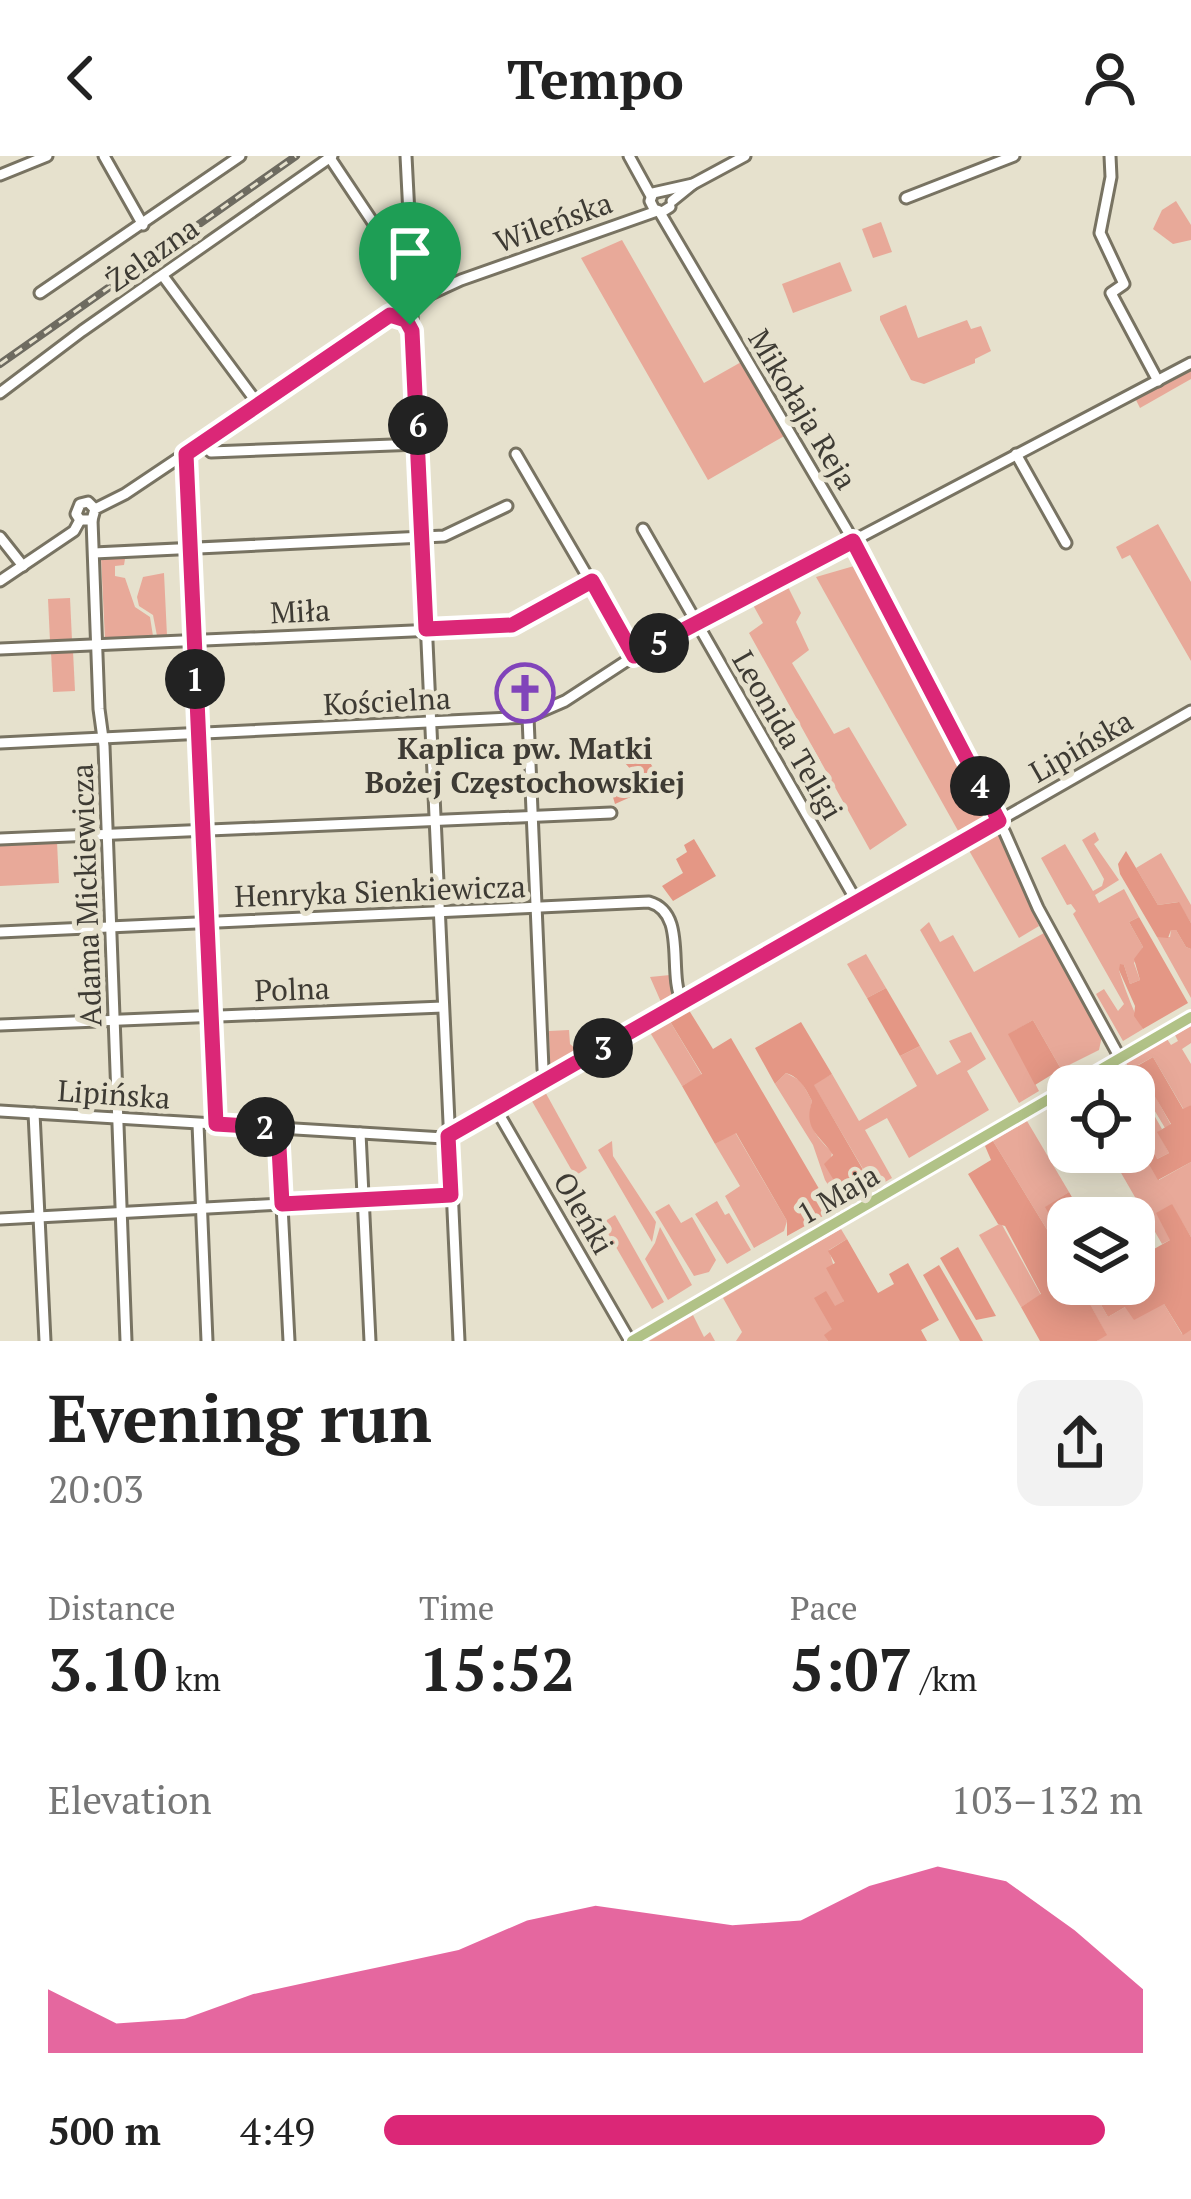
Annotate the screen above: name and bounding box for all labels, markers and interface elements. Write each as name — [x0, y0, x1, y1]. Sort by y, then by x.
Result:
text: Tempo — [507, 43, 684, 114]
icon: back — [48, 45, 114, 111]
icon: person — [1077, 45, 1143, 111]
street label: Wileńska — [489, 182, 617, 262]
pin — [359, 202, 461, 325]
street label: Żelazna — [98, 208, 206, 300]
icon: arrive — [377, 220, 443, 286]
street label: Mikołaja Reja — [739, 321, 867, 497]
pin: 6 — [388, 395, 448, 455]
text: 6 — [409, 403, 427, 446]
street label: Miła — [269, 589, 331, 633]
pin: 5 — [629, 613, 689, 673]
text: 5 — [650, 621, 668, 664]
street label: Leonida Teligi — [723, 643, 853, 827]
pin: 1 — [165, 649, 225, 709]
text: 1 — [186, 657, 204, 700]
church icon: Kaplica pw. Matki Bożej Częstochowskiej — [494, 662, 556, 724]
street label: Kościelna — [322, 678, 452, 724]
street label: Lipińska — [1022, 700, 1140, 792]
place label: Kaplica pw. Matki Bożej Częstochowskiej — [365, 728, 685, 802]
pin: 4 — [950, 756, 1010, 816]
street label: Adama Mickiewicza — [61, 763, 111, 1027]
text: 4 — [971, 764, 989, 807]
street label: Henryka Sienkiewicza — [234, 866, 526, 916]
street label: Polna — [254, 968, 330, 1010]
pin: 3 — [573, 1018, 633, 1078]
text: 3 — [594, 1026, 612, 1069]
map controls — [1047, 1065, 1155, 1305]
button: locate — [1047, 1065, 1155, 1173]
street label: Lipińska — [56, 1070, 172, 1118]
pin: 2 — [235, 1097, 295, 1157]
text: 2 — [256, 1105, 274, 1148]
street label: 1 Maja — [790, 1155, 886, 1233]
street label: Oleńki — [545, 1165, 623, 1261]
button: layers — [1047, 1197, 1155, 1305]
text: Evening run — [48, 1373, 432, 1461]
button: share — [1017, 1380, 1143, 1506]
text: 20:03 — [48, 1462, 144, 1514]
text: Distance — [48, 1586, 175, 1629]
text: Time — [419, 1586, 494, 1629]
text: Pace — [790, 1586, 858, 1629]
text: 3.10 — [48, 1629, 167, 1708]
text: 15:52 — [419, 1629, 575, 1708]
text: 5:07 — [790, 1629, 912, 1708]
text: km — [167, 1657, 221, 1700]
text: /km — [912, 1657, 977, 1700]
text: Elevation — [48, 1773, 212, 1825]
text: 103–132 m — [951, 1773, 1143, 1825]
text: 500 m — [48, 2104, 161, 2156]
text: 4:49 — [240, 2104, 315, 2156]

